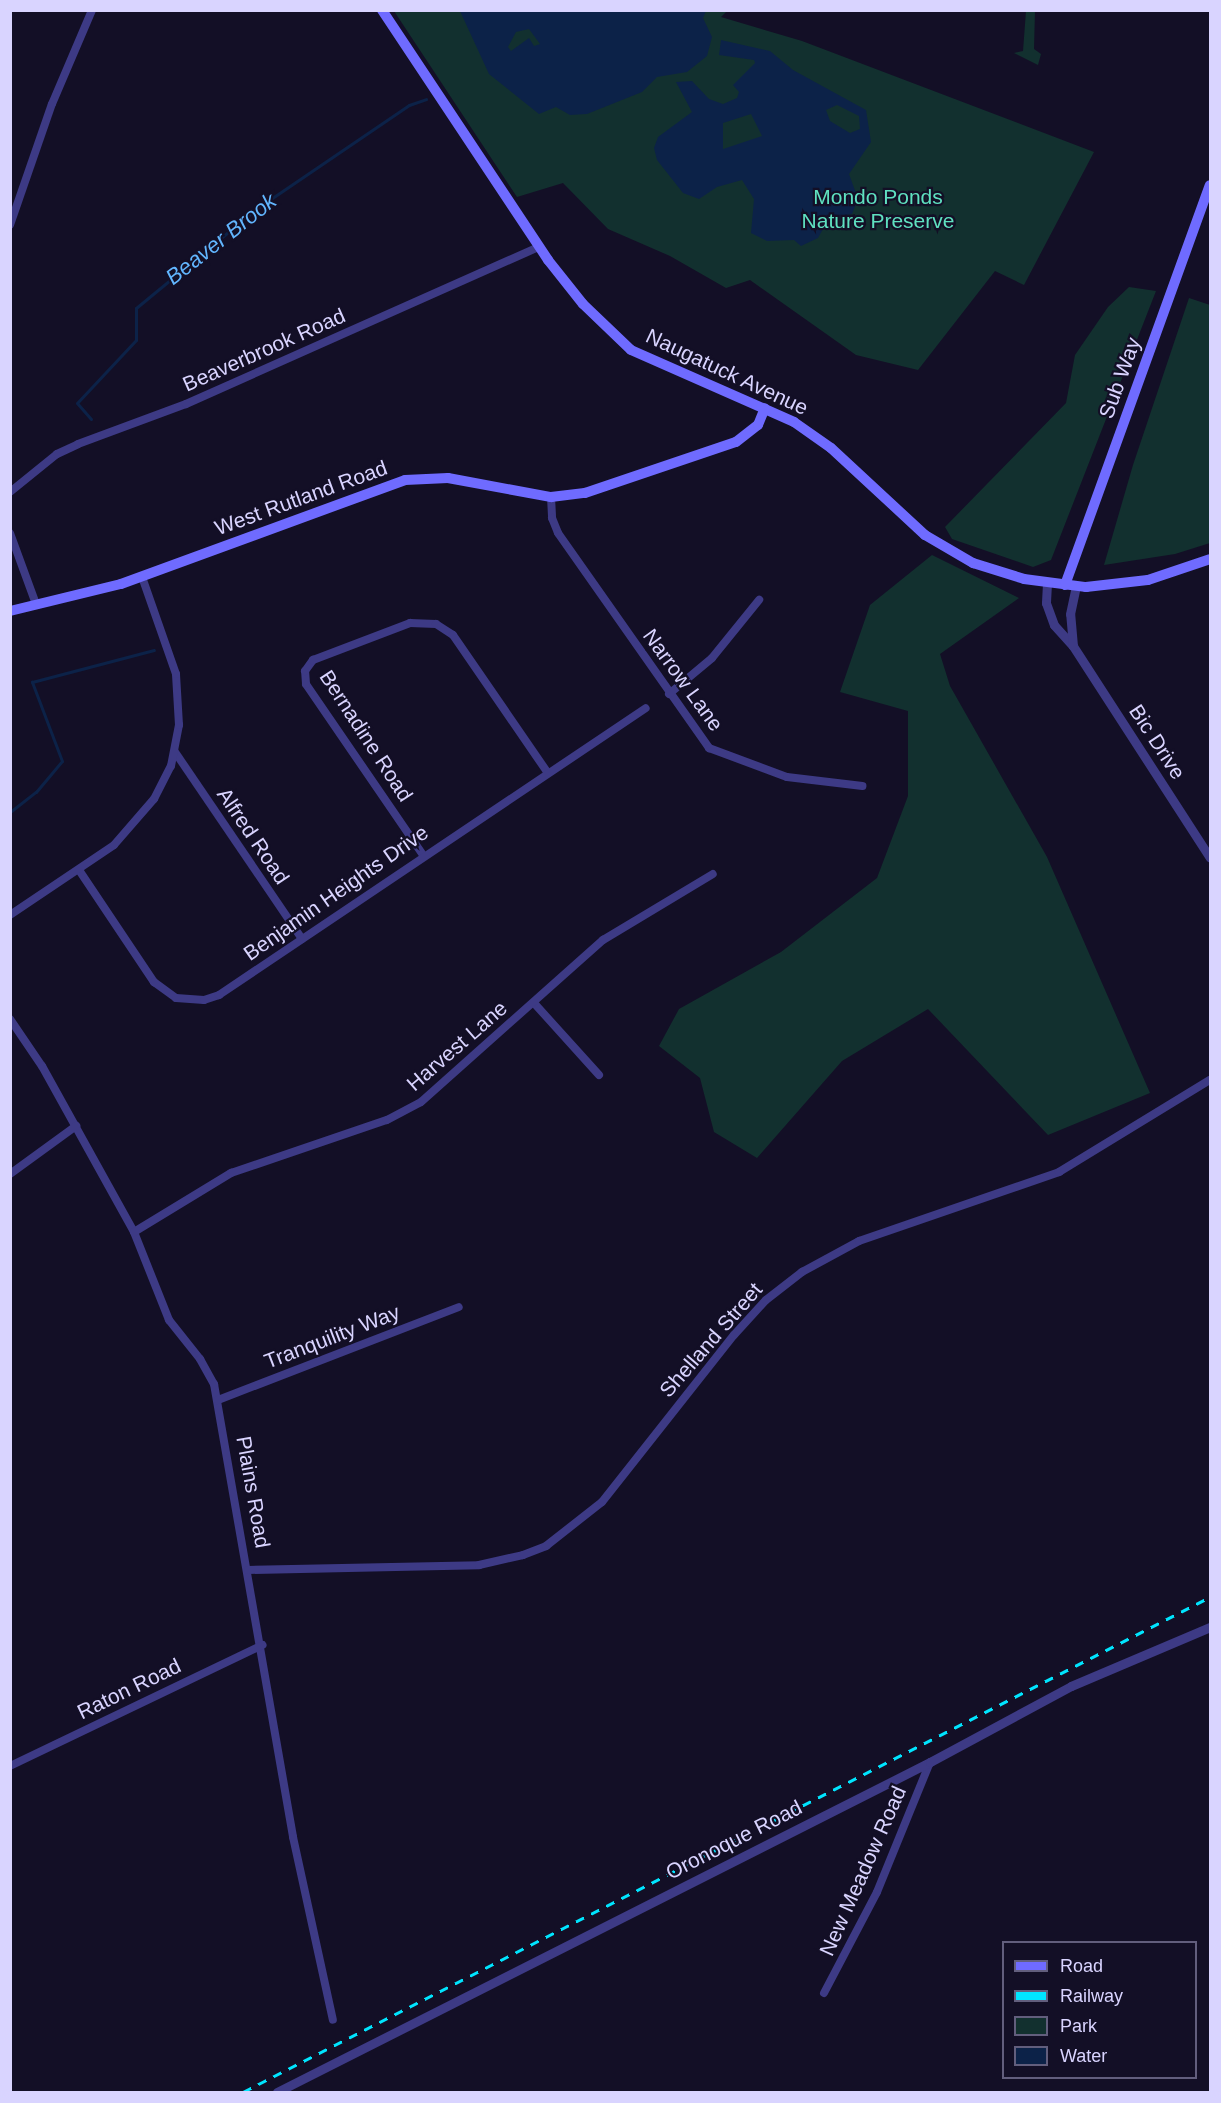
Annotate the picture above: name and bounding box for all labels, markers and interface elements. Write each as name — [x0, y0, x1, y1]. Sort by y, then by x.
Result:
park label: Mondo Ponds Nature Preserve — [802, 184, 954, 234]
water label: Beaver Brook — [160, 188, 282, 290]
street label: Beaverbrook Road — [179, 303, 349, 397]
street label: Naugatuck Avenue — [641, 323, 813, 421]
street label: Sub Way — [1094, 334, 1146, 422]
street label: West Rutland Road — [211, 455, 391, 541]
street label: Narrow Lane — [637, 624, 729, 736]
street label: Bernadine Road — [314, 665, 418, 807]
street label: Bic Drive — [1124, 700, 1190, 784]
street label: Alfred Road — [212, 783, 294, 889]
street label: Benjamin Heights Drive — [239, 820, 433, 966]
street label: Harvest Lane — [402, 996, 512, 1096]
street label: Shelland Street — [654, 1278, 768, 1402]
street label: Tranquility Way — [261, 1300, 403, 1374]
street label: Plains Road — [231, 1434, 275, 1550]
street label: Raton Road — [73, 1653, 185, 1725]
street label: New Meadow Road — [814, 1782, 912, 1960]
street label: Oronoque Road — [662, 1795, 806, 1885]
legend — [1002, 1941, 1197, 2079]
text: Road — [1060, 1956, 1103, 1976]
text: Railway — [1060, 1986, 1123, 2006]
text: Park — [1060, 2016, 1097, 2036]
text: Water — [1060, 2046, 1107, 2066]

